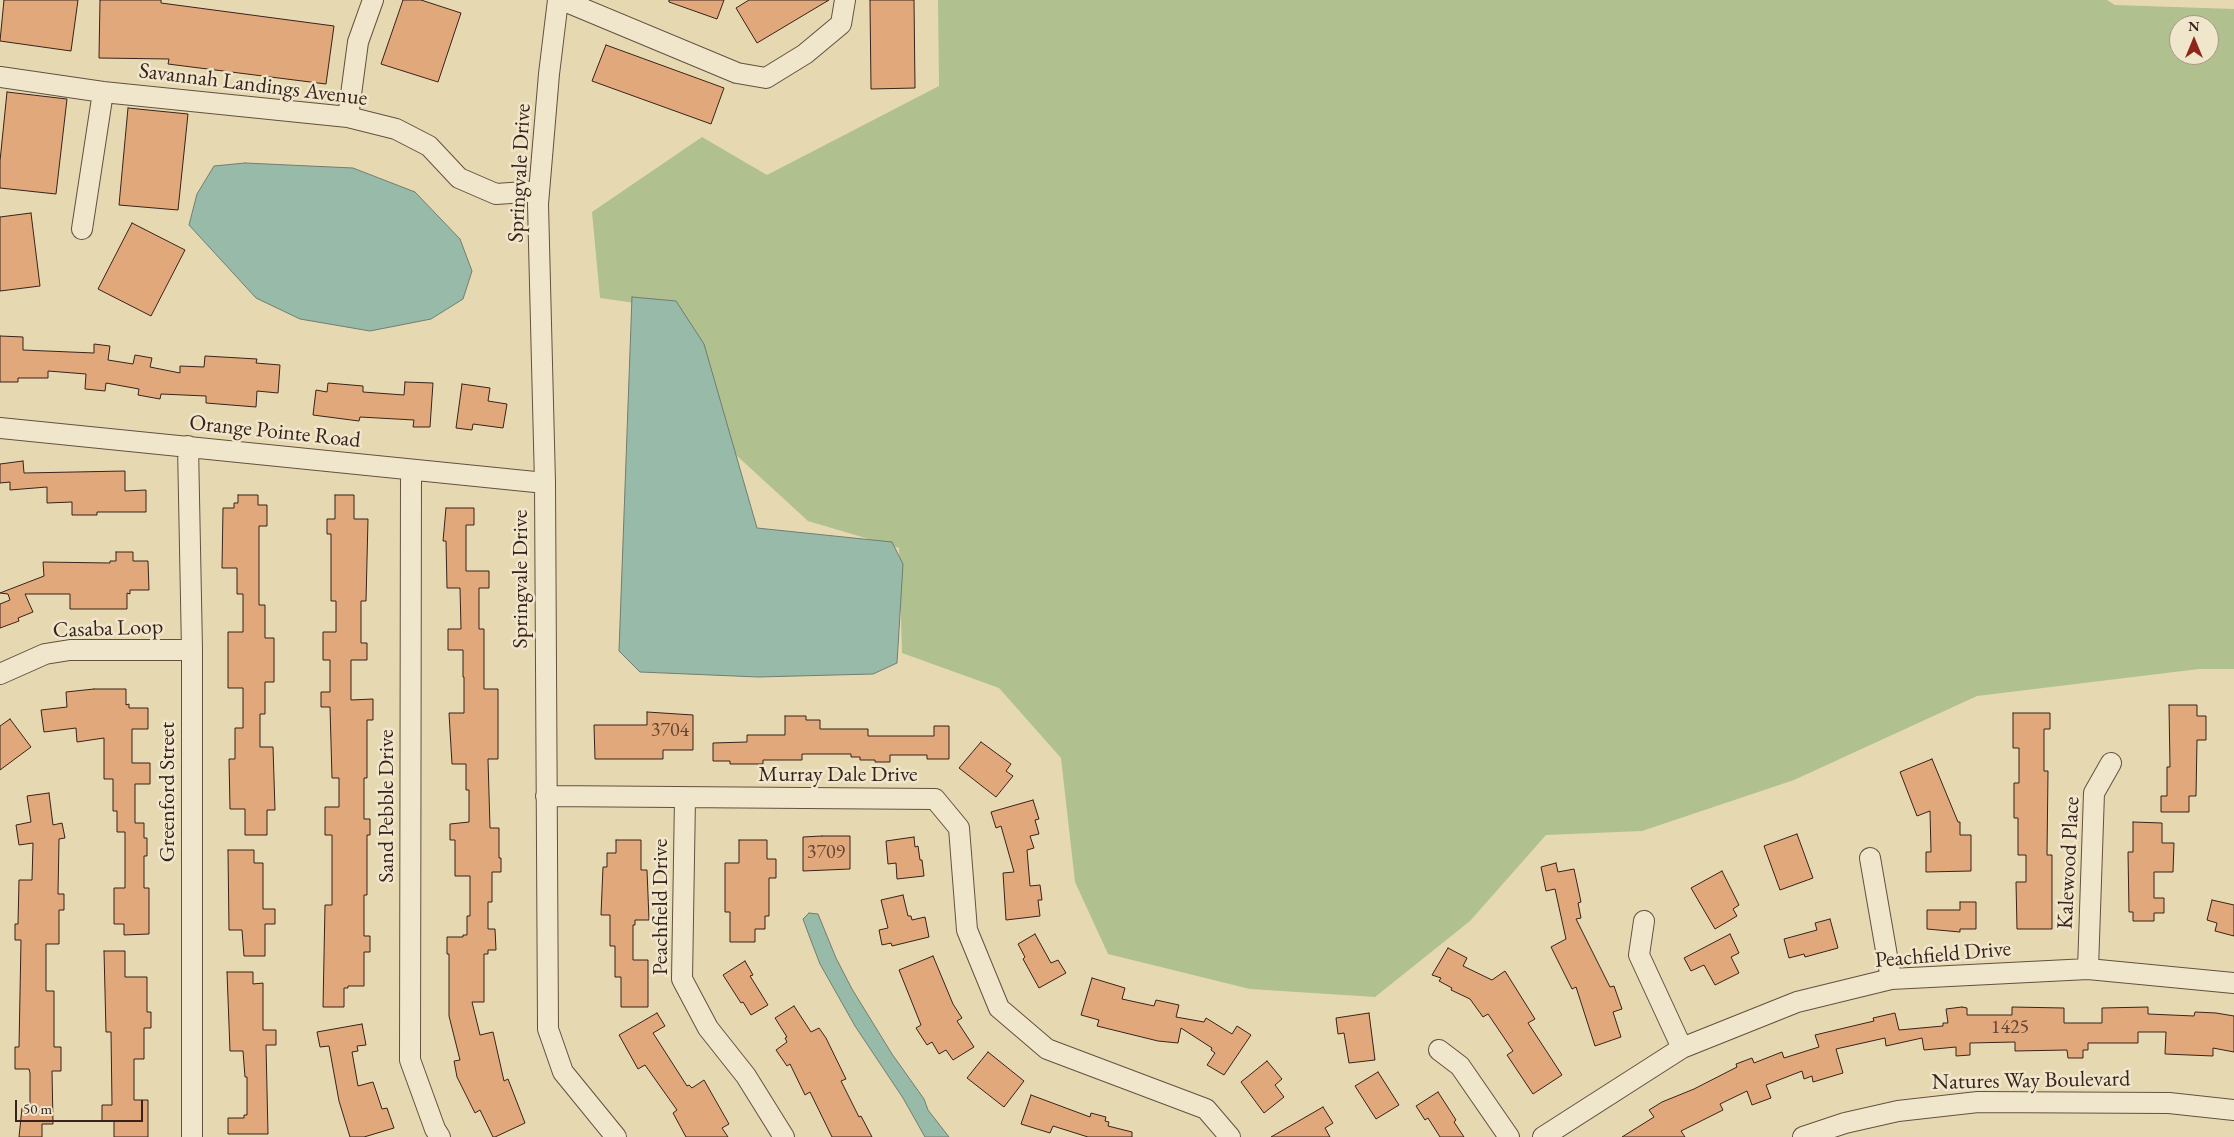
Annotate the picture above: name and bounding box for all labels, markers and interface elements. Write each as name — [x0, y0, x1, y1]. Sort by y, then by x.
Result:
north arrow — [2169, 15, 2219, 65]
text: N — [2188, 17, 2200, 35]
street label: Savannah Landings Avenue — [137, 58, 369, 112]
street label: Springvale Drive — [503, 103, 537, 243]
street label: Orange Pointe Road — [188, 410, 362, 454]
street label: Springvale Drive — [508, 510, 534, 648]
street label: Casaba Loop — [52, 614, 164, 644]
house number: 3704 — [651, 719, 689, 743]
street label: Greenford Street — [155, 722, 181, 862]
street label: Sand Pebble Drive — [374, 729, 400, 883]
street label: Murray Dale Drive — [758, 762, 918, 788]
street label: Kalewood Place — [2052, 796, 2086, 930]
street label: Peachfield Drive — [648, 839, 674, 975]
house number: 3709 — [807, 841, 845, 865]
street label: Peachfield Drive — [1874, 936, 2012, 974]
house number: 1425 — [1991, 1016, 2029, 1040]
street label: Natures Way Boulevard — [1932, 1066, 2130, 1096]
scale bar — [18, 1090, 145, 1122]
text: 50 m — [23, 1099, 52, 1118]

